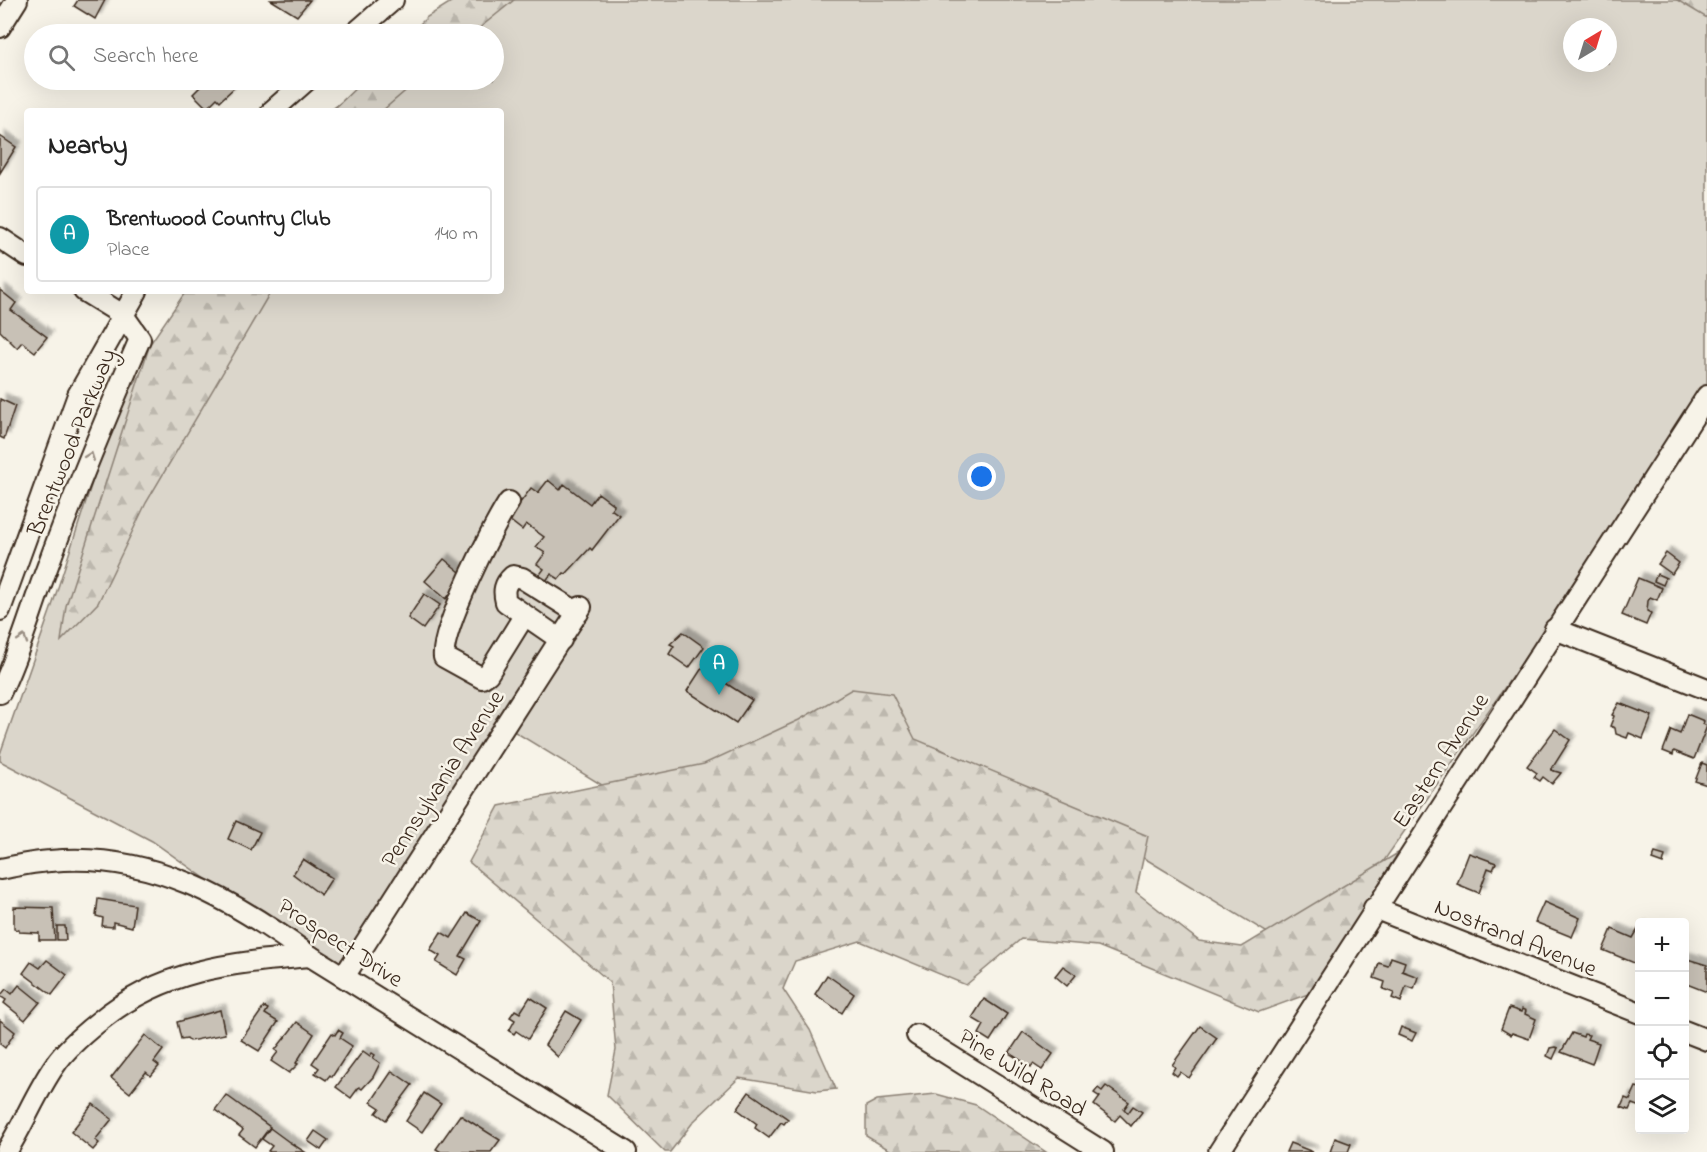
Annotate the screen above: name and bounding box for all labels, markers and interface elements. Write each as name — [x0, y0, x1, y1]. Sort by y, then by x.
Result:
north arrow — [1563, 18, 1617, 72]
search box — [24, 24, 504, 90]
icon: search — [45, 41, 78, 74]
text: Search here — [93, 41, 198, 73]
text: Nearby — [48, 128, 127, 166]
text: Brentwood Country Club — [107, 204, 330, 236]
text: A — [63, 220, 76, 249]
text: 140 m — [434, 220, 478, 249]
text: Place — [107, 236, 149, 265]
street label: Brentwood Parkway — [19, 344, 128, 543]
one-way arrow — [82, 451, 95, 462]
your location — [967, 462, 996, 491]
one-way arrow — [16, 634, 28, 645]
pin: A — [700, 646, 738, 695]
street label: Pennsylvania Avenue — [373, 683, 516, 876]
street label: Eastern Avenue — [1385, 686, 1499, 836]
street label: Prospect Drive — [270, 890, 409, 998]
street label: Nostrand Avenue — [1429, 891, 1602, 988]
map controls — [1635, 918, 1689, 1134]
button: + — [1635, 918, 1689, 972]
button: − — [1635, 972, 1689, 1026]
street label: Pine Wild Road — [951, 1021, 1093, 1128]
button: locate — [1635, 1026, 1689, 1080]
button: layers — [1635, 1080, 1689, 1134]

